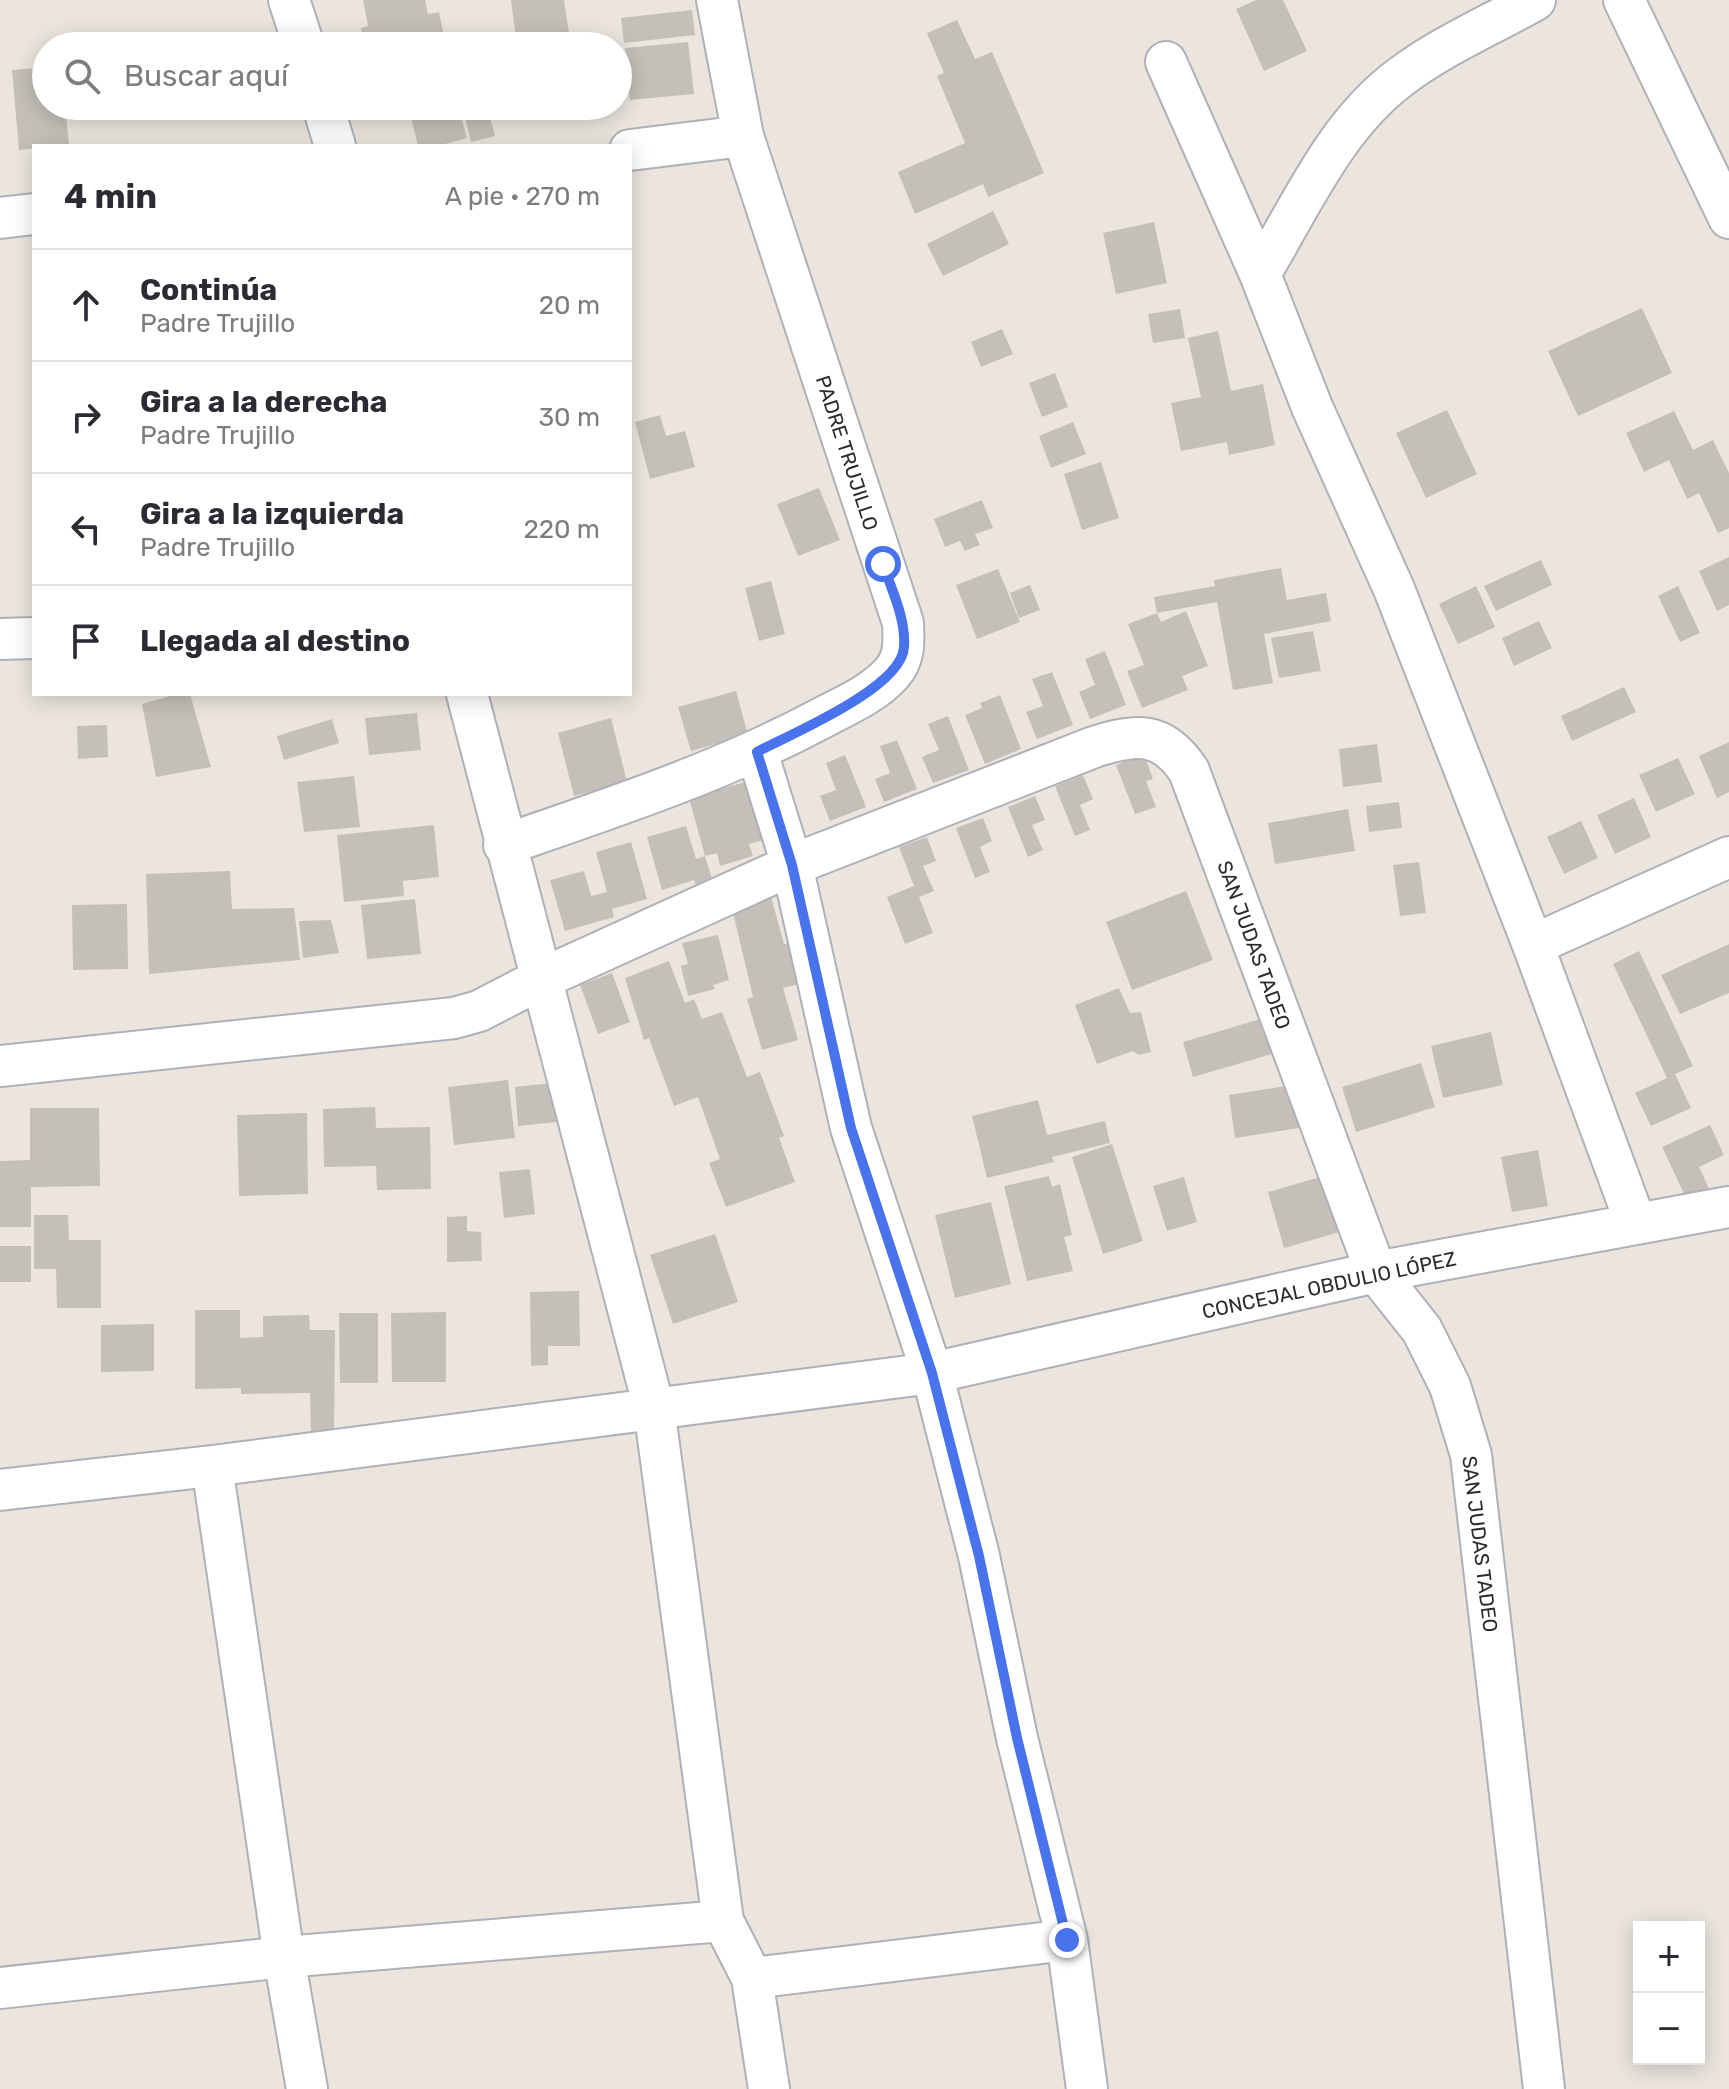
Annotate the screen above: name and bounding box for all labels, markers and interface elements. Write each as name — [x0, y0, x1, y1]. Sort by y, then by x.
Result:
search box — [32, 32, 632, 120]
icon: search — [60, 54, 104, 98]
text: Buscar aquí — [124, 58, 288, 94]
text: 4 min — [64, 176, 157, 217]
text: A pie · 270 m — [445, 181, 600, 212]
text: Continúa — [140, 272, 277, 308]
icon: ahead — [64, 283, 108, 327]
text: 20 m — [539, 290, 600, 321]
text: Padre Trujillo — [140, 308, 295, 339]
street label: PADRE TRUJILLO — [811, 372, 883, 534]
text: Gira a la derecha — [140, 384, 387, 420]
icon: right — [64, 395, 108, 439]
text: 30 m — [538, 402, 600, 433]
text: Padre Trujillo — [140, 420, 295, 451]
text: Gira a la izquierda — [140, 496, 404, 532]
icon: left — [64, 507, 108, 551]
text: 220 m — [523, 514, 600, 545]
text: Padre Trujillo — [140, 532, 295, 563]
route start — [865, 546, 901, 582]
icon: arrive — [64, 619, 108, 663]
text: Llegada al destino — [140, 623, 410, 659]
street label: SAN JUDAS TADEO — [1212, 857, 1296, 1033]
street label: CONCEJAL OBDULIO LÓPEZ — [1200, 1246, 1458, 1324]
street label: SAN JUDAS TADEO — [1457, 1454, 1503, 1634]
map controls — [1633, 1921, 1705, 2065]
button: + — [1633, 1921, 1705, 1993]
route end — [1049, 1922, 1085, 1958]
button: − — [1633, 1993, 1705, 2065]

